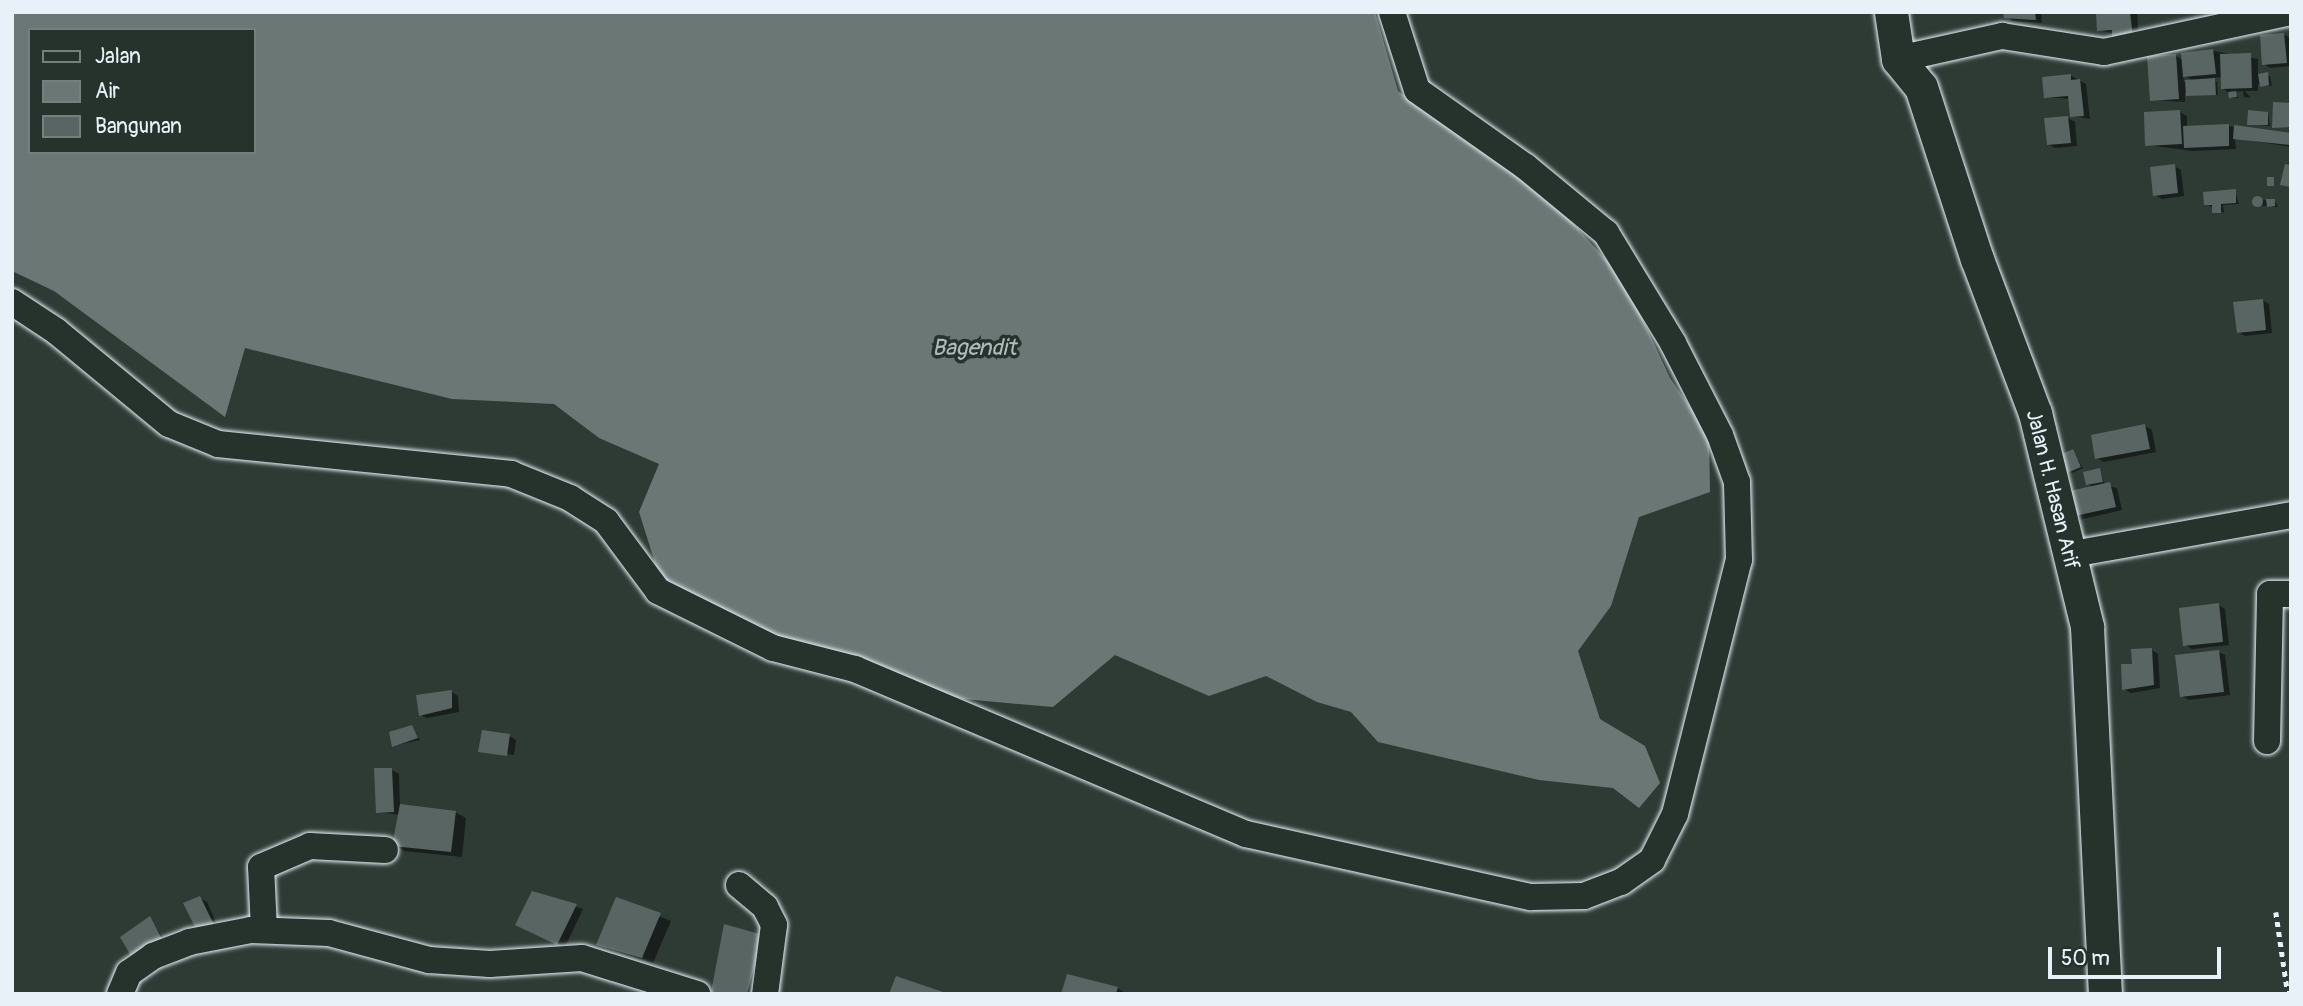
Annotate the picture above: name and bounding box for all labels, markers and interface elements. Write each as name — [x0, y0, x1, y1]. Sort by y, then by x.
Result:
legend — [28, 28, 256, 154]
text: Jalan — [95, 43, 141, 70]
text: Air — [95, 78, 120, 105]
text: Bangunan — [95, 113, 182, 140]
water label: Bagendit — [932, 334, 1016, 362]
street label: Jalan H. Hasan Arif — [2020, 408, 2084, 572]
scale bar — [2051, 932, 2224, 976]
text: 50 m — [2061, 945, 2110, 972]

